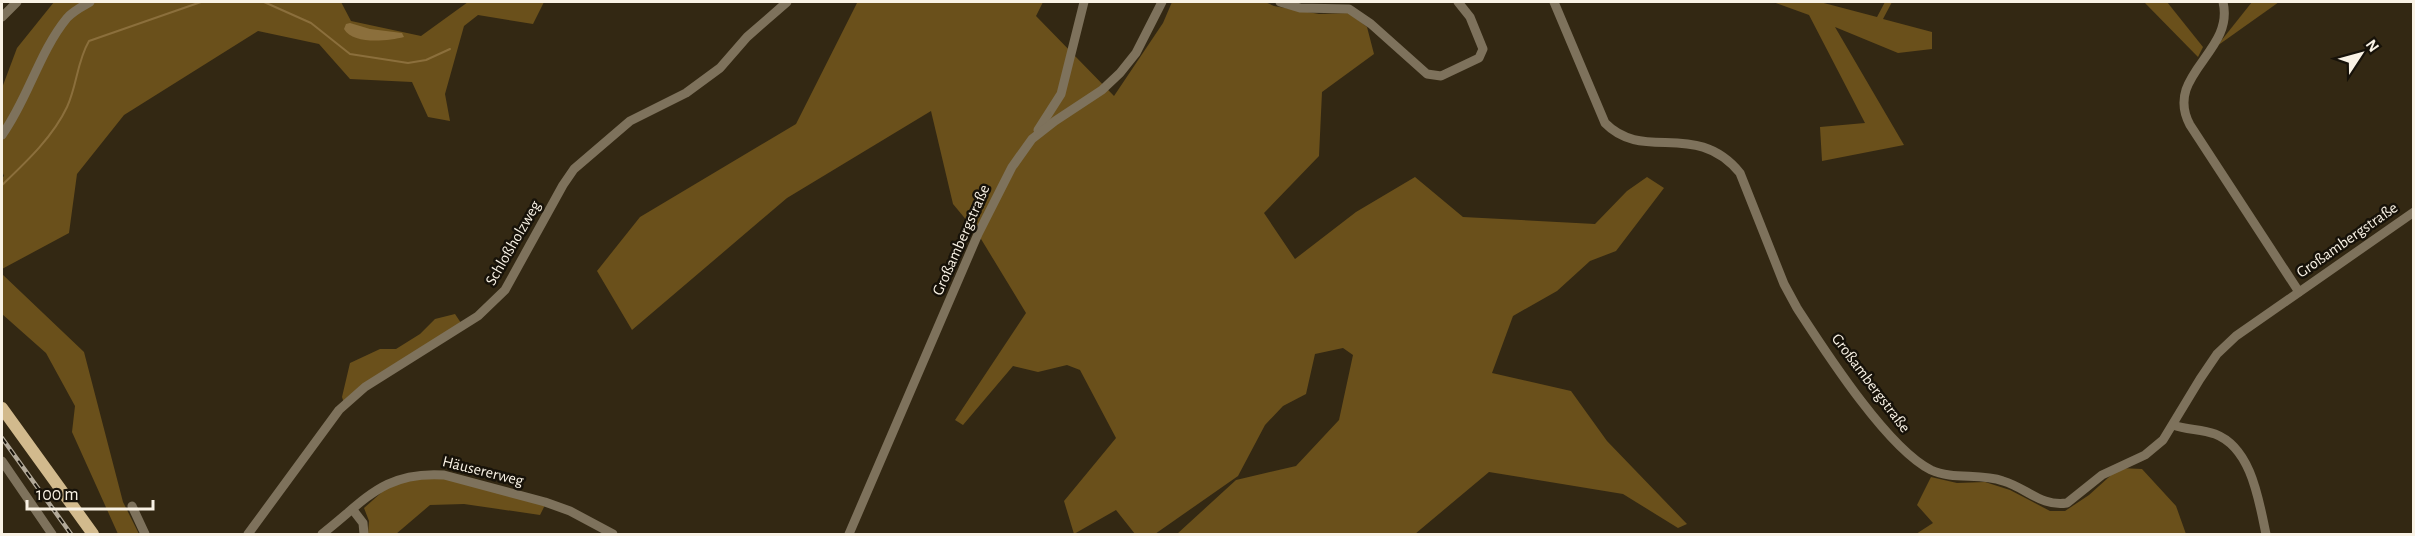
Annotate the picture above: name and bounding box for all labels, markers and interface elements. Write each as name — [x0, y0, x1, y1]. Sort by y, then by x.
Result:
north arrow — [2331, 24, 2391, 84]
text: N — [2363, 37, 2382, 55]
street label: Großambergstraße — [929, 182, 993, 298]
street label: Schloßholzweg — [482, 198, 544, 288]
street label: Großambergstraße — [2294, 199, 2400, 281]
street label: Großambergstraße — [1829, 331, 1913, 435]
street label: Häusererweg — [441, 453, 525, 489]
scale bar — [27, 473, 153, 511]
text: 100 m — [36, 486, 79, 504]

